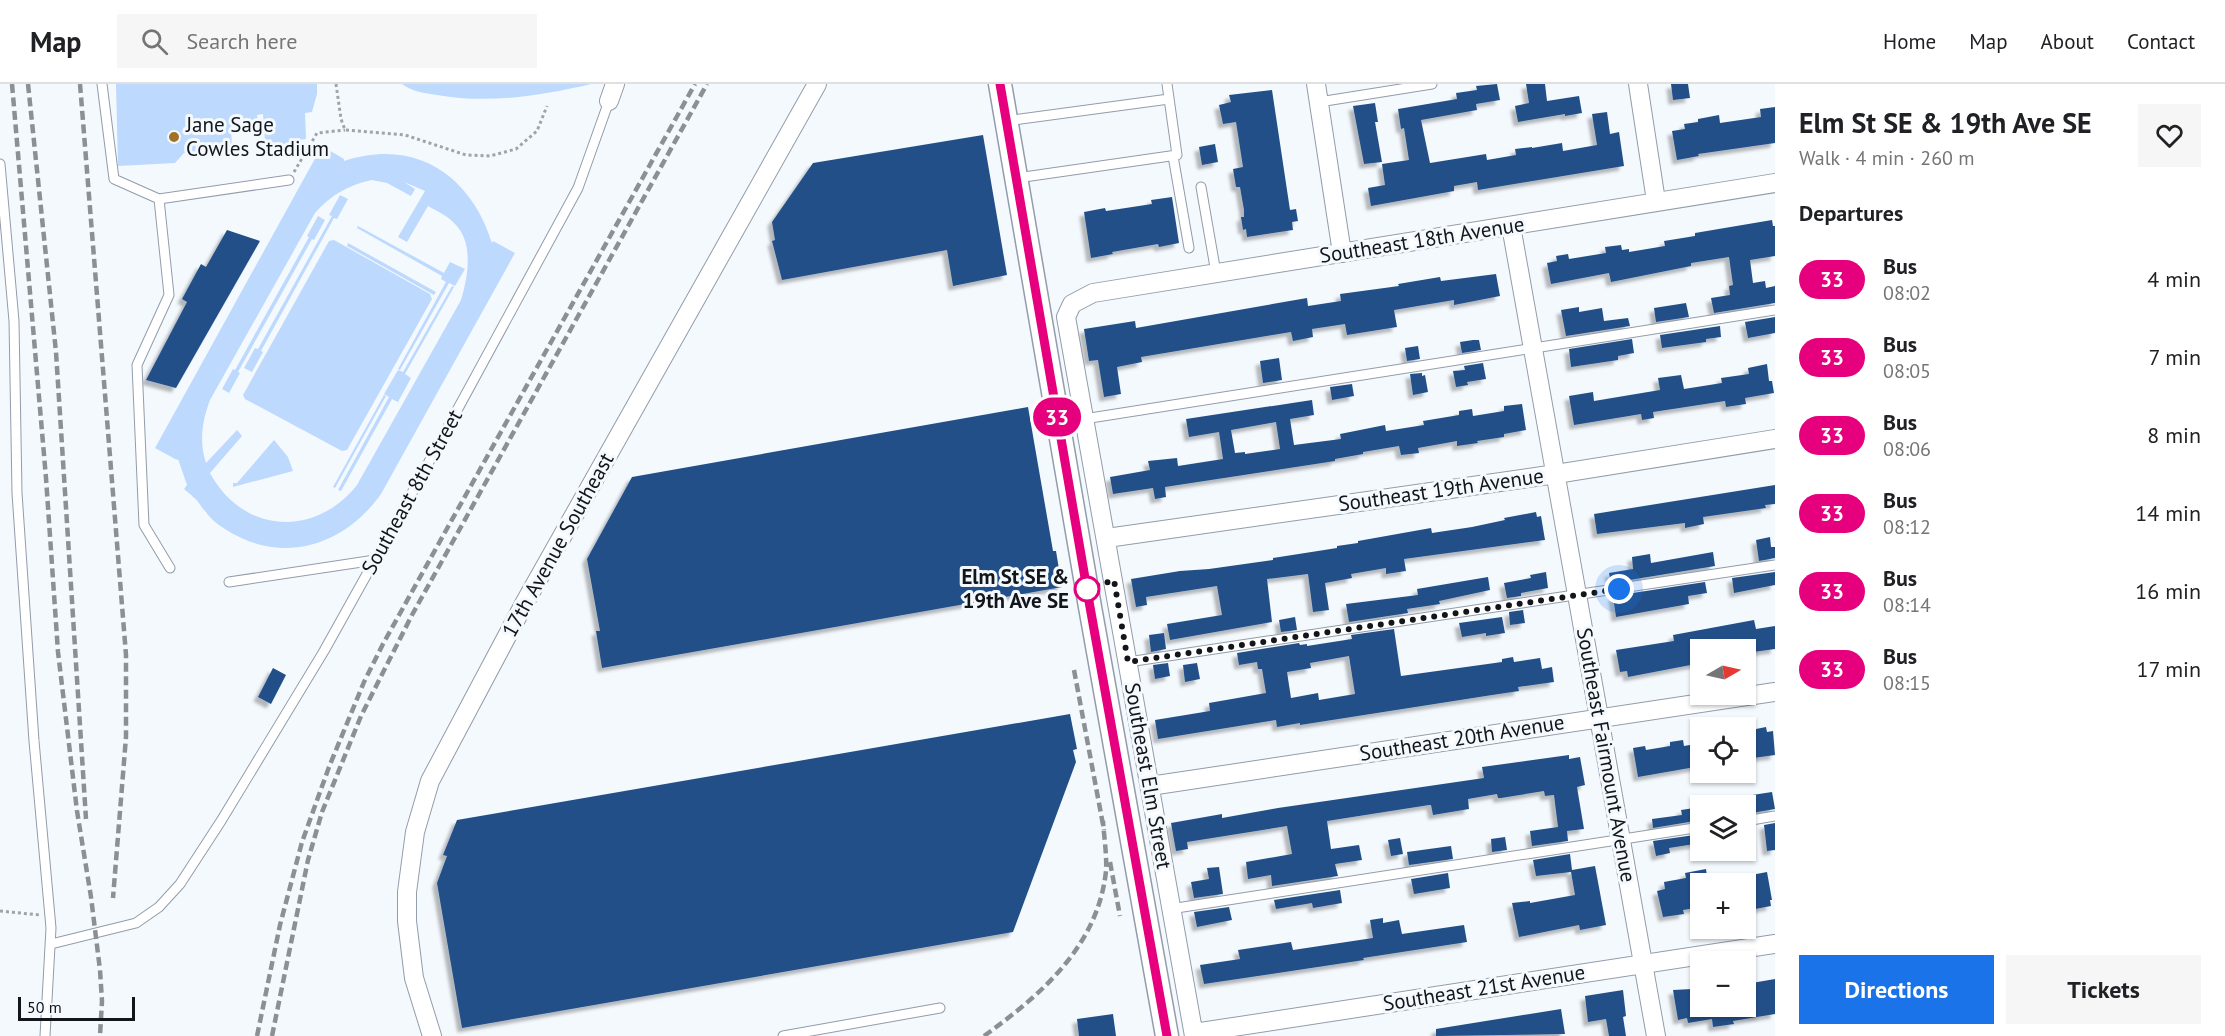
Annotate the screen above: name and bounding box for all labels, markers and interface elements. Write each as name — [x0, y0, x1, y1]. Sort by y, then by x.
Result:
search box — [117, 14, 537, 68]
text: Map — [30, 23, 81, 60]
icon: search — [138, 25, 171, 58]
text: Search here — [186, 27, 297, 55]
text: Home — [1883, 28, 1936, 55]
text: Map — [1969, 28, 2008, 55]
text: About — [2041, 28, 2094, 55]
text: Contact — [2127, 28, 2195, 55]
text: Elm St SE & 19th Ave SE — [1799, 104, 2092, 141]
button: heart — [2138, 104, 2201, 167]
place label: Jane Sage Cowles Stadium — [185, 111, 329, 162]
marker: Jane Sage Cowles Stadium — [167, 130, 181, 144]
text: Walk · 4 min · 260 m — [1799, 145, 1975, 171]
text: Departures — [1799, 199, 1903, 227]
street label: Southeast 18th Avenue — [1318, 210, 1526, 269]
text: Bus — [1883, 252, 1917, 280]
text: 4 min — [2147, 265, 2201, 293]
text: 33 — [1820, 266, 1844, 293]
text: 08:02 — [1883, 280, 1931, 306]
text: Bus — [1883, 330, 1917, 358]
text: 7 min — [2149, 343, 2201, 371]
text: 33 — [1820, 344, 1844, 371]
text: 08:05 — [1883, 358, 1931, 384]
line badge: 33 — [1030, 398, 1084, 436]
text: 33 — [1045, 404, 1069, 431]
street label: Southeast 8th Street — [355, 405, 468, 579]
text: Bus — [1883, 408, 1917, 436]
text: 8 min — [2147, 421, 2201, 449]
text: 33 — [1820, 422, 1844, 449]
text: 08:06 — [1883, 436, 1931, 462]
street label: 17th Avenue Southeast — [496, 448, 619, 642]
street label: Southeast 19th Avenue — [1337, 462, 1545, 517]
text: Bus — [1883, 486, 1917, 514]
text: 14 min — [2135, 499, 2201, 527]
text: 33 — [1820, 500, 1844, 527]
text: 08:12 — [1883, 514, 1931, 540]
place label: Elm St SE & 19th Ave SE — [961, 563, 1069, 614]
text: Bus — [1883, 564, 1917, 592]
your location — [1604, 574, 1634, 604]
marker: Elm St SE & 19th Ave SE — [1074, 576, 1100, 602]
text: 16 min — [2135, 577, 2201, 605]
text: 33 — [1820, 578, 1844, 605]
text: 08:14 — [1883, 592, 1931, 618]
street label: Southeast Fairmount Avenue — [1571, 626, 1642, 884]
north arrow — [1690, 639, 1756, 705]
map controls — [1690, 639, 1756, 1017]
text: Bus — [1883, 642, 1917, 670]
text: 17 min — [2137, 655, 2201, 683]
text: 33 — [1820, 656, 1844, 683]
text: 08:15 — [1883, 670, 1931, 696]
street label: Southeast Elm Street — [1119, 681, 1178, 871]
street label: Southeast 20th Avenue — [1358, 708, 1566, 767]
button: locate — [1690, 717, 1756, 783]
button: layers — [1690, 795, 1756, 861]
button: + — [1690, 873, 1756, 939]
button: − — [1690, 951, 1756, 1017]
button: Directions — [1799, 955, 1994, 1024]
button: Tickets — [2006, 955, 2201, 1024]
street label: Southeast 21st Avenue — [1381, 958, 1587, 1017]
scale bar — [18, 994, 135, 1022]
text: 50 m — [27, 997, 62, 1017]

